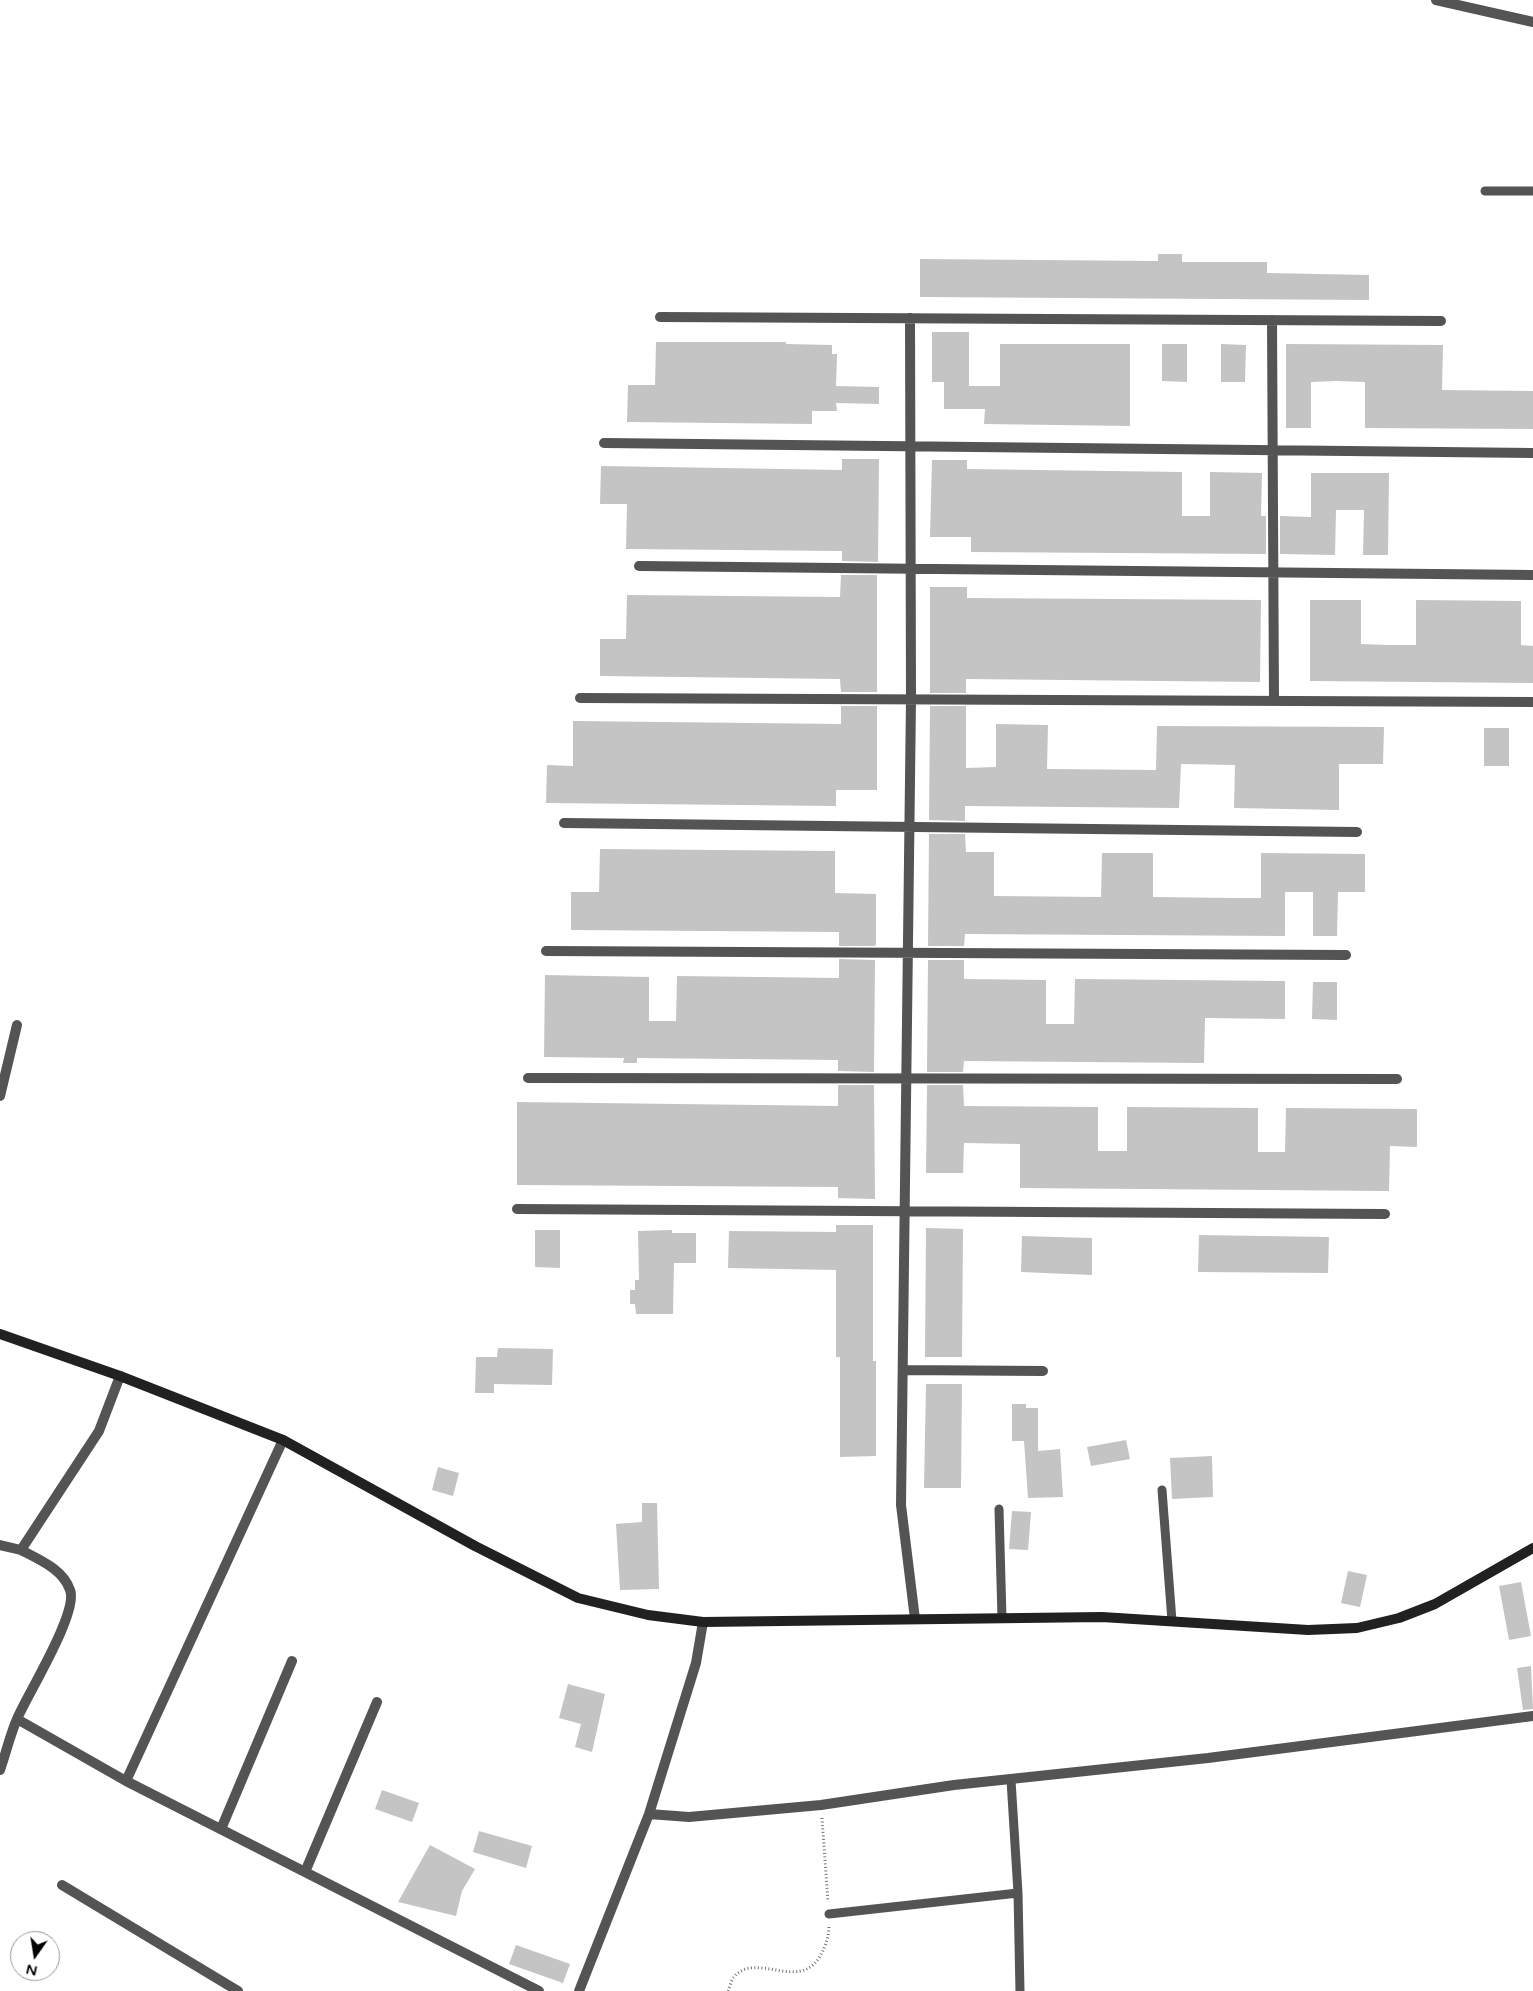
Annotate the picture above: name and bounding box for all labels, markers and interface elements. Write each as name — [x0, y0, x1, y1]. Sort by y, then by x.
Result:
north arrow — [10, 1931, 60, 1981]
text: N — [24, 1961, 39, 1980]

